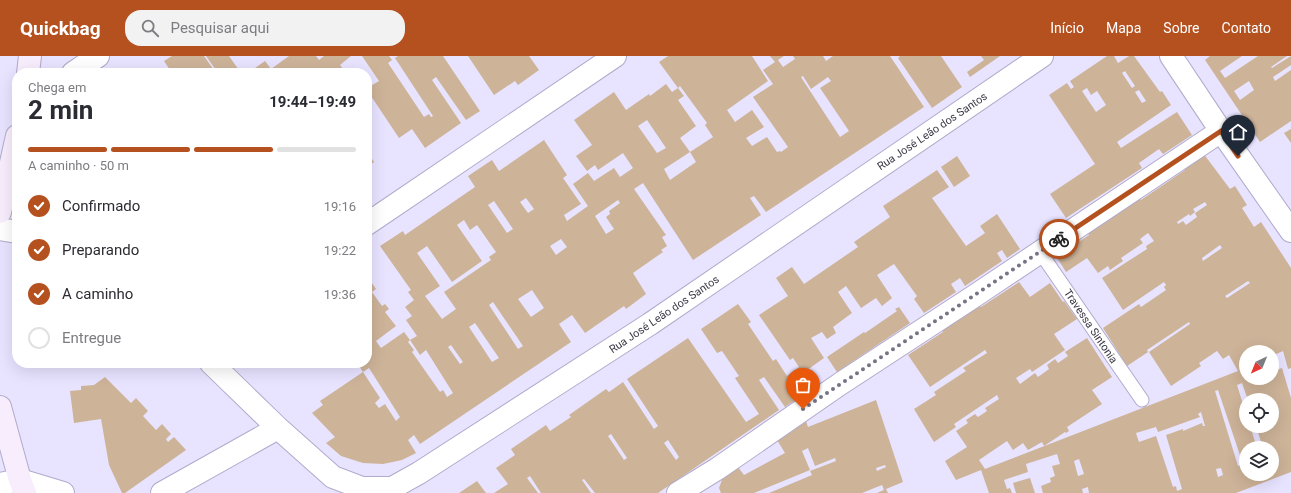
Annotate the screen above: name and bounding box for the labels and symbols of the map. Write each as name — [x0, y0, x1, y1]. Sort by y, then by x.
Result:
street label: Rua José Leão dos Santos — [875, 90, 990, 173]
pin — [1221, 115, 1255, 156]
courier — [1039, 219, 1079, 259]
street label: Rua José Leão dos Santos — [607, 273, 722, 356]
street label: Travessa Sintonia — [1061, 287, 1120, 366]
north arrow — [1239, 345, 1279, 385]
pin — [786, 368, 820, 409]

